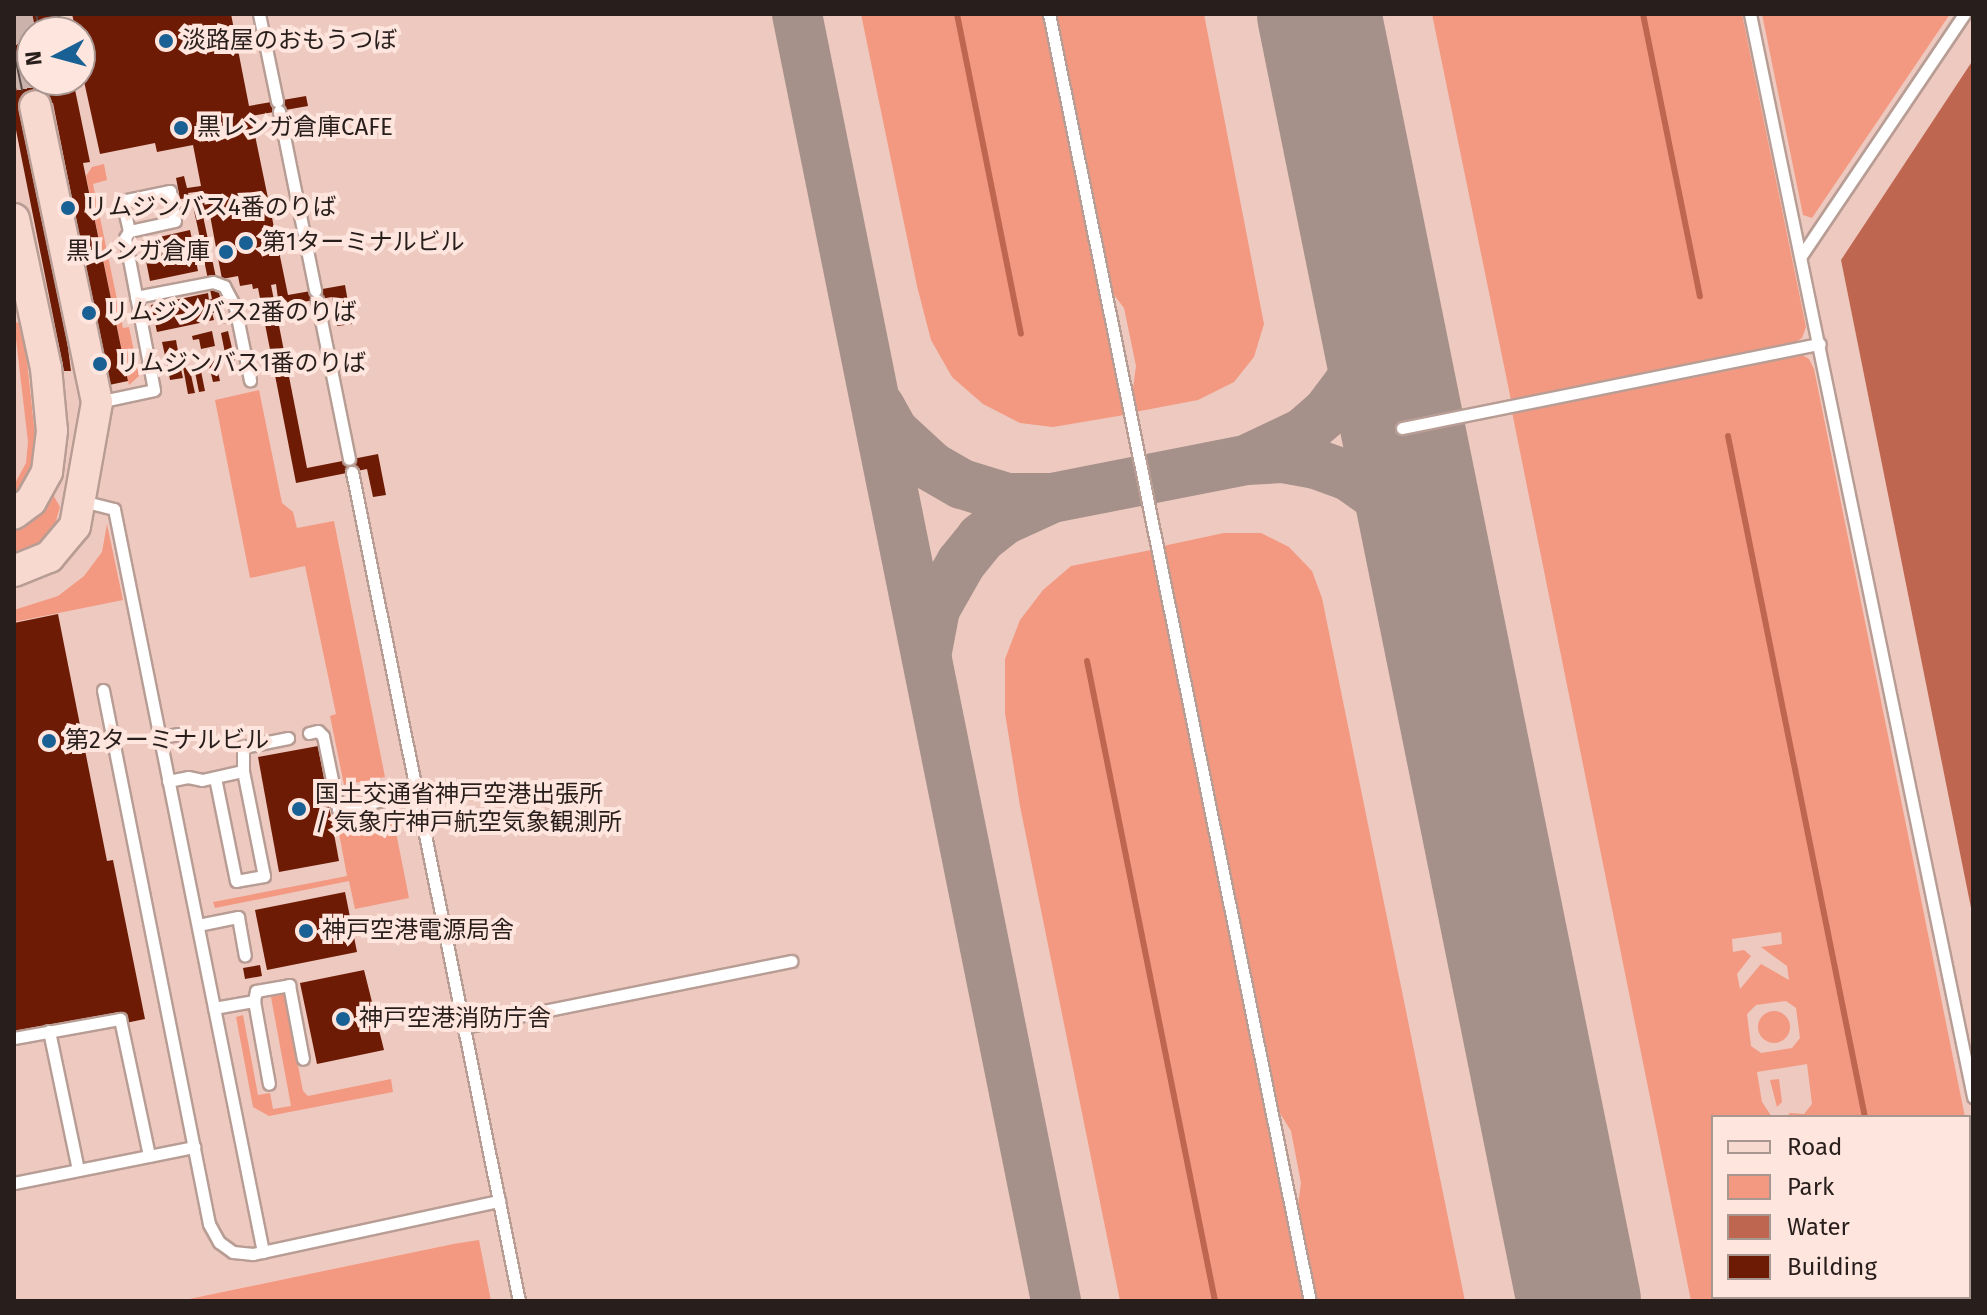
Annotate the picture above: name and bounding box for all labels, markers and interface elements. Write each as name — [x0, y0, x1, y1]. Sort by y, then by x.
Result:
north arrow — [16, 16, 96, 96]
place label: 淡路屋のおもうつぼ — [182, 27, 398, 55]
marker: 淡路屋のおもうつぼ — [157, 32, 175, 50]
text: N — [19, 50, 48, 67]
place label: 黒レンガ倉庫CAFE — [197, 114, 393, 142]
marker: 黒レンガ倉庫CAFE — [172, 119, 190, 137]
place label: リムジンバス4番のりば — [84, 194, 337, 222]
marker: リムジンバス4番のりば — [59, 199, 77, 217]
place label: 第1ターミナルビル — [262, 229, 464, 257]
marker: 第1ターミナルビル — [237, 234, 255, 252]
place label: 黒レンガ倉庫 — [66, 238, 210, 266]
marker: 黒レンガ倉庫 — [217, 243, 235, 261]
place label: リムジンバス2番のりば — [105, 299, 357, 327]
marker: リムジンバス2番のりば — [80, 304, 98, 322]
place label: リムジンバス1番のりば — [116, 350, 366, 378]
marker: リムジンバス1番のりば — [91, 355, 109, 373]
place label: 第2ターミナルビル — [65, 727, 269, 755]
marker: 第2ターミナルビル — [40, 732, 58, 750]
place label: 国土交通省神戸空港出張所 / 気象庁神戸航空気象観測所 — [315, 781, 622, 837]
marker: 国土交通省神戸空港出張所 / 気象庁神戸航空気象観測所 — [290, 800, 308, 818]
place label: 神戸空港電源局舎 — [322, 917, 514, 945]
marker: 神戸空港電源局舎 — [297, 922, 315, 940]
place label: 神戸空港消防庁舎 — [359, 1005, 551, 1033]
marker: 神戸空港消防庁舎 — [334, 1010, 352, 1028]
legend — [1711, 1115, 1971, 1299]
text: Road — [1787, 1133, 1842, 1161]
text: Park — [1787, 1173, 1834, 1201]
text: Water — [1787, 1213, 1850, 1241]
text: Building — [1787, 1253, 1877, 1281]

